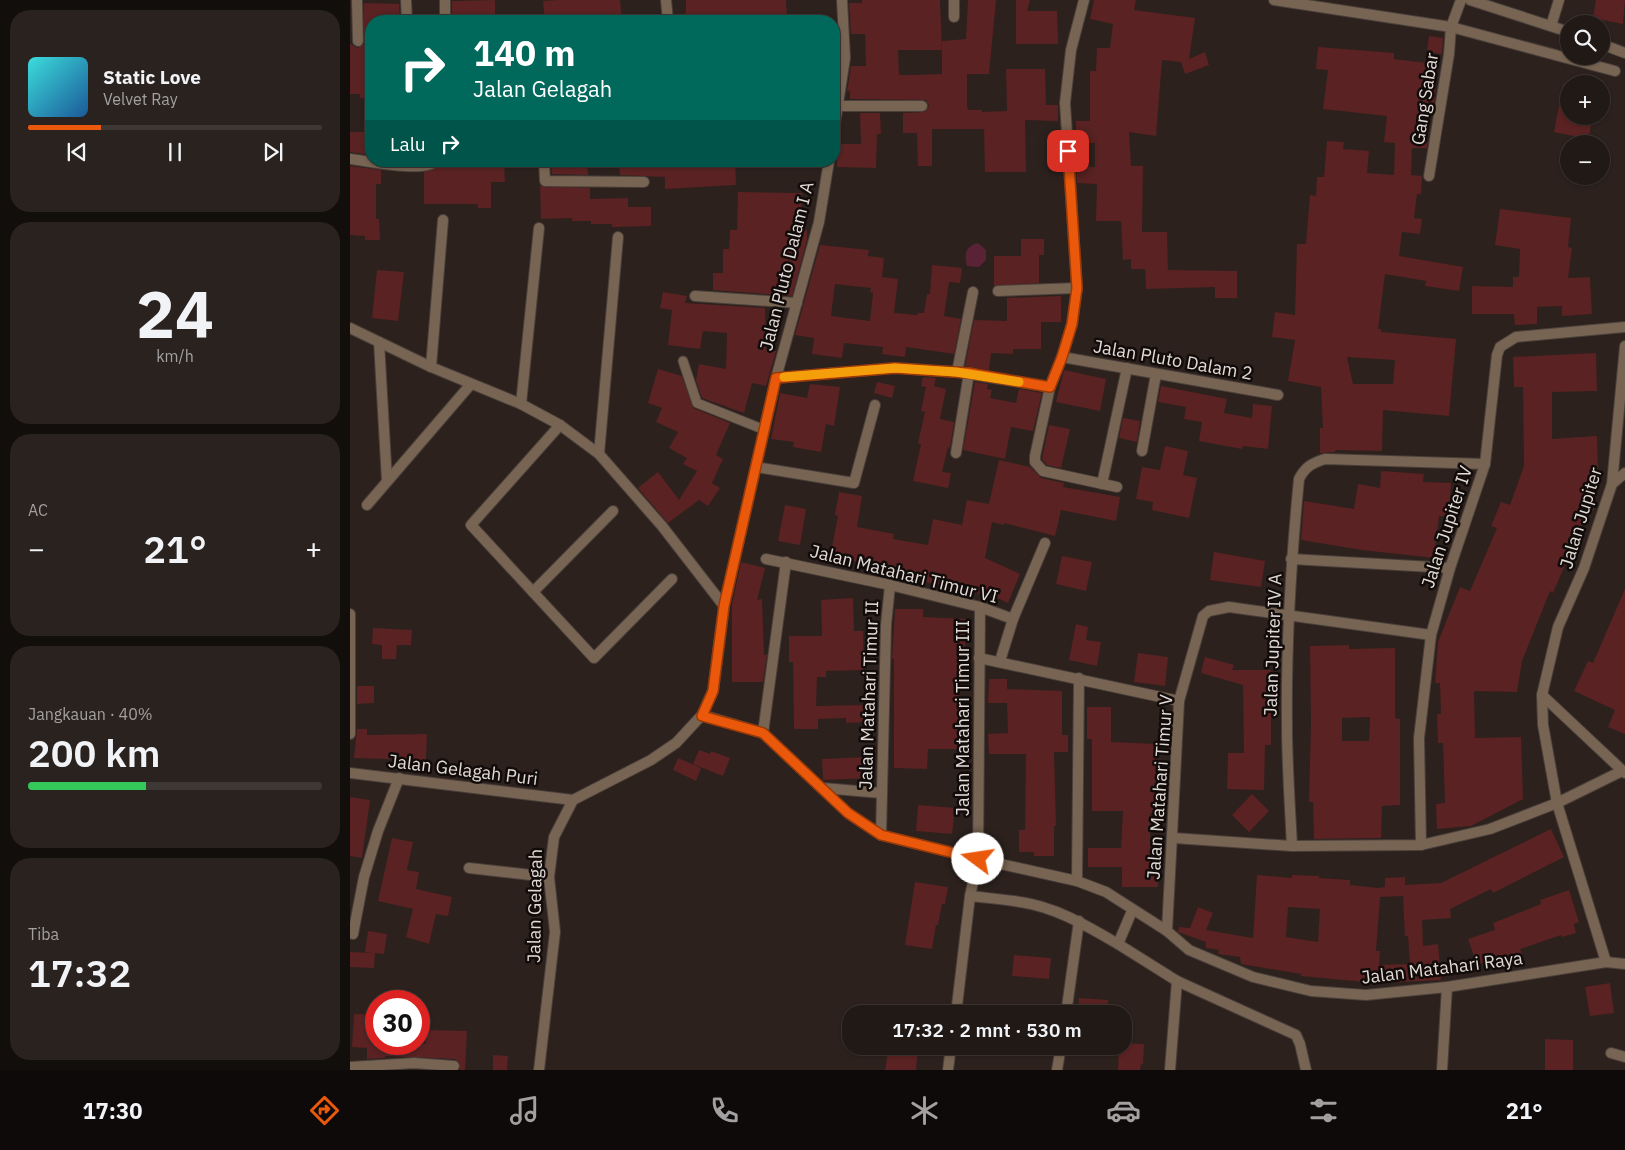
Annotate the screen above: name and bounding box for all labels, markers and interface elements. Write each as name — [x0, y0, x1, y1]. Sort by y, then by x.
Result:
map controls — [1560, 15, 1610, 185]
button: search — [1560, 15, 1610, 65]
text: 140 m — [473, 30, 576, 76]
icon: right — [390, 35, 455, 100]
street label: Gang Sabar — [1406, 51, 1443, 147]
text: Static Love — [103, 65, 201, 89]
text: Jalan Gelagah — [473, 74, 612, 103]
button: + — [1560, 75, 1610, 125]
text: Velvet Ray — [103, 89, 178, 109]
icon: right — [436, 130, 464, 158]
pin — [1047, 130, 1089, 172]
text: Lalu — [390, 132, 426, 156]
button: − — [1560, 135, 1610, 185]
icon: arrive — [1054, 137, 1082, 165]
icon: previous — [63, 138, 91, 166]
icon: pause — [161, 138, 189, 166]
icon: next — [259, 138, 287, 166]
street label: Jalan Pluto Dalam I A — [754, 178, 819, 353]
text: 24 — [136, 271, 214, 356]
street label: Jalan Pluto Dalam 2 — [1092, 334, 1255, 385]
text: km/h — [156, 346, 194, 366]
street label: Jalan Jupiter IV — [1416, 463, 1477, 591]
street label: Jalan Jupiter — [1554, 464, 1607, 571]
text: AC — [28, 500, 48, 520]
text: 21° — [143, 524, 207, 573]
text: − — [28, 530, 45, 567]
text: + — [305, 530, 322, 567]
street label: Jalan Matahari Timur VI — [808, 539, 1000, 608]
street label: Jalan Jupiter IV A — [1259, 573, 1287, 717]
street label: Jalan Matahari Timur II — [854, 600, 883, 790]
street label: Jalan Matahari Timur III — [951, 620, 974, 816]
street label: Jalan Matahari Timur V — [1142, 694, 1177, 880]
text: Jangkauan · 40% — [28, 704, 153, 724]
text: 200 km — [28, 728, 160, 777]
street label: Jalan Gelagah Puri — [387, 749, 539, 790]
position arrow — [951, 832, 1003, 884]
street label: Jalan Gelagah — [522, 849, 547, 963]
text: Tiba — [28, 924, 59, 944]
street label: Jalan Matahari Raya — [1360, 946, 1524, 989]
text: 17:32 — [28, 948, 131, 997]
speed limit sign: 30 — [365, 990, 430, 1055]
text: 17:32 · 2 mnt · 530 m — [892, 1018, 1082, 1042]
icon: directions — [307, 1093, 342, 1128]
icon: music — [507, 1093, 542, 1128]
icon: phone — [707, 1093, 742, 1128]
icon: climate — [907, 1093, 942, 1128]
icon: car — [1106, 1093, 1141, 1128]
icon: filters — [1306, 1093, 1341, 1128]
text: 17:30 — [82, 1096, 142, 1125]
text: 21° — [1506, 1096, 1543, 1125]

